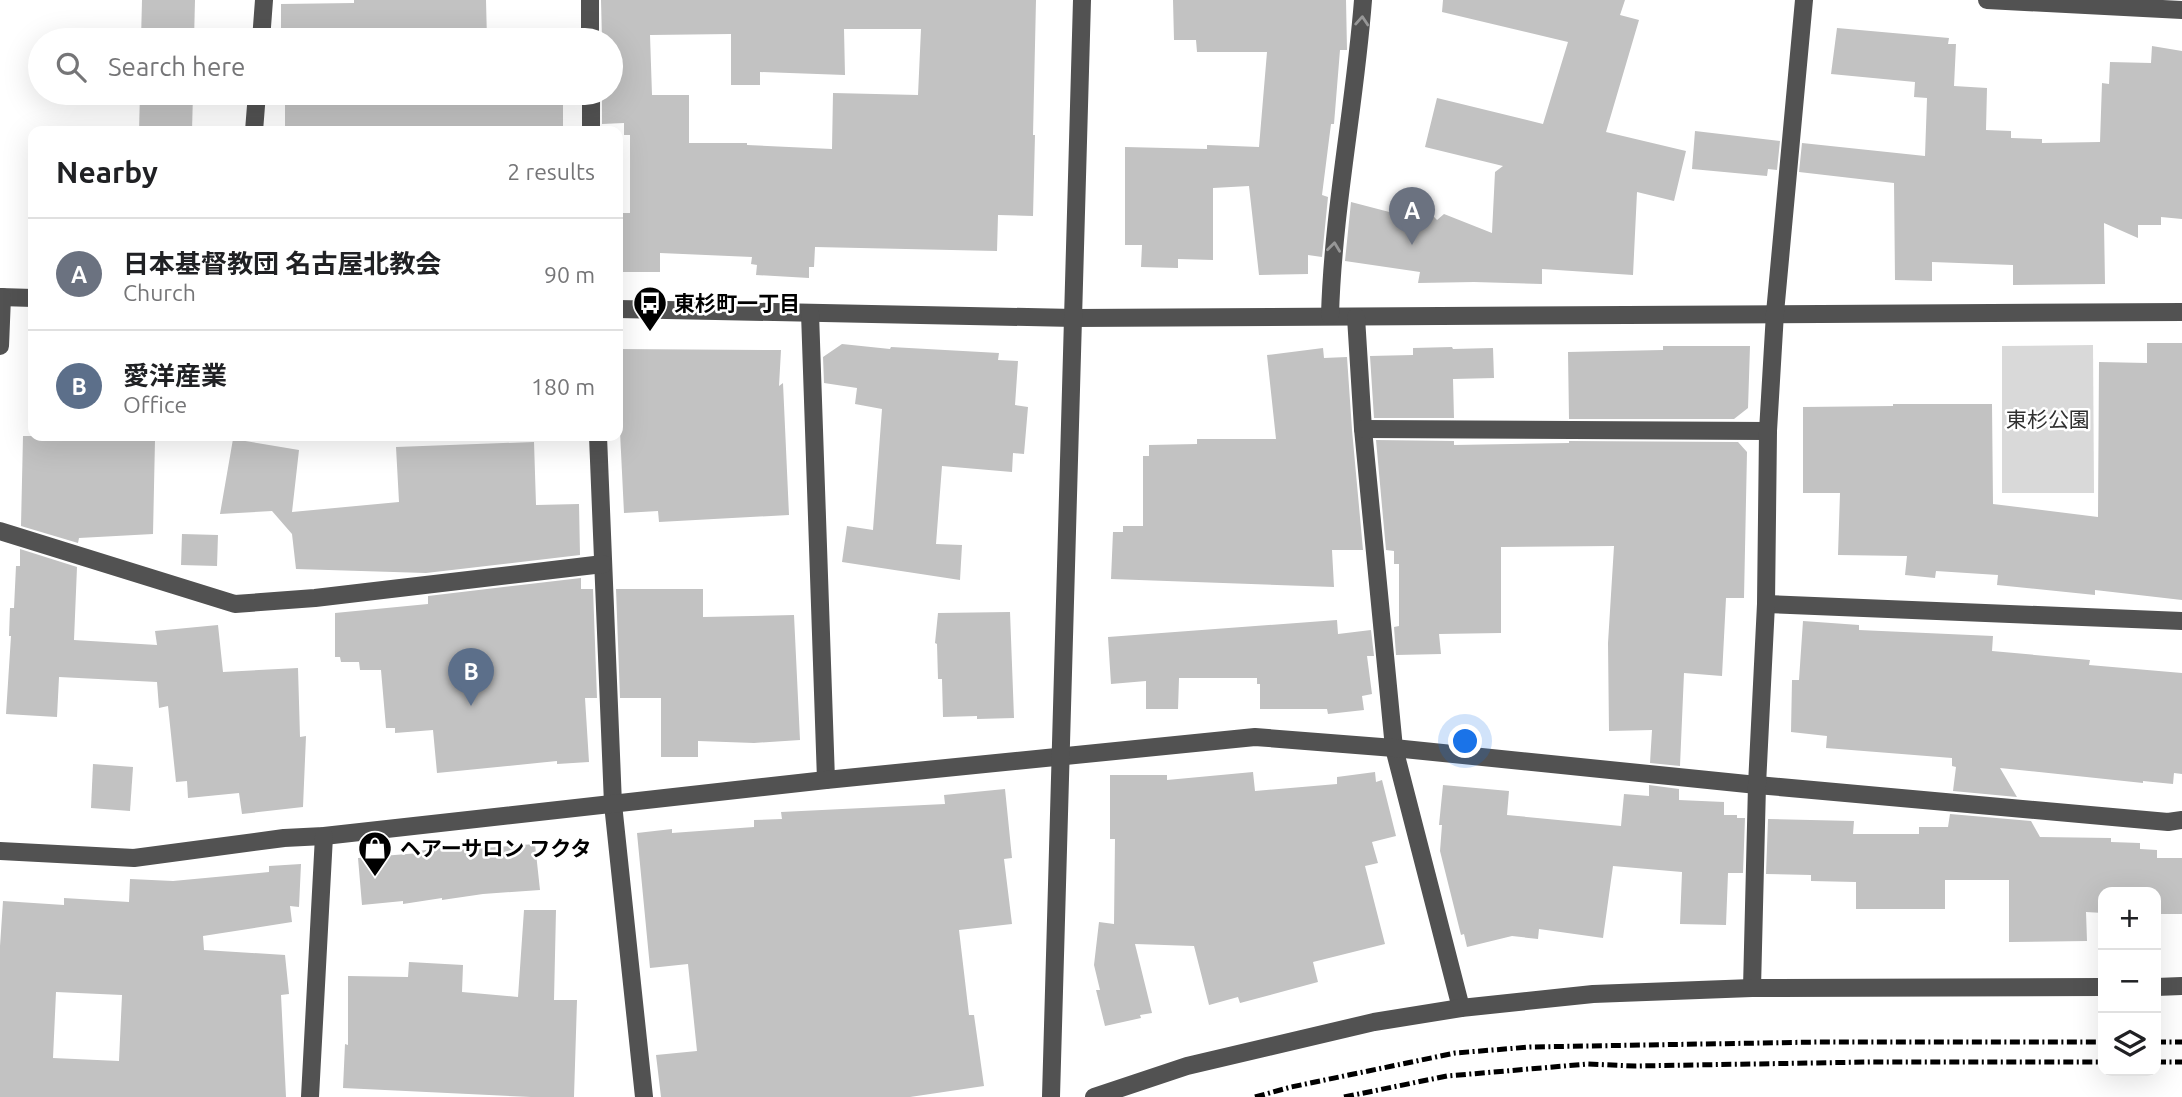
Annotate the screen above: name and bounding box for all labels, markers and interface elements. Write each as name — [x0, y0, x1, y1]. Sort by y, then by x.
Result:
one-way arrow — [1354, 15, 1369, 26]
search box — [28, 28, 623, 105]
icon: search — [52, 48, 90, 86]
text: Search here — [108, 52, 245, 81]
text: Nearby — [56, 155, 158, 189]
text: 2 results — [507, 159, 595, 184]
pin: A — [1389, 187, 1435, 245]
one-way arrow — [1327, 241, 1342, 253]
text: 日本基督教団 名古屋北教会 — [123, 249, 441, 278]
text: A — [71, 262, 87, 287]
text: 90 m — [544, 262, 595, 287]
text: Church — [123, 280, 196, 305]
bus stop icon: 東杉町一丁目 — [631, 284, 669, 333]
place label: 東杉町一丁目 — [674, 291, 800, 315]
text: 愛洋産業 — [123, 361, 227, 390]
text: B — [71, 374, 87, 399]
text: 180 m — [531, 374, 595, 399]
text: Office — [123, 392, 187, 417]
park label: 東杉公園 — [2006, 407, 2090, 431]
pin: B — [448, 648, 494, 706]
your location — [1448, 724, 1482, 758]
shop icon: ヘアーサロン フクタ — [356, 829, 394, 878]
place label: ヘアーサロン フクタ — [400, 836, 591, 860]
map controls — [2098, 887, 2161, 1076]
button: + — [2098, 887, 2161, 950]
button: − — [2098, 950, 2161, 1013]
button: layers — [2098, 1013, 2161, 1076]

